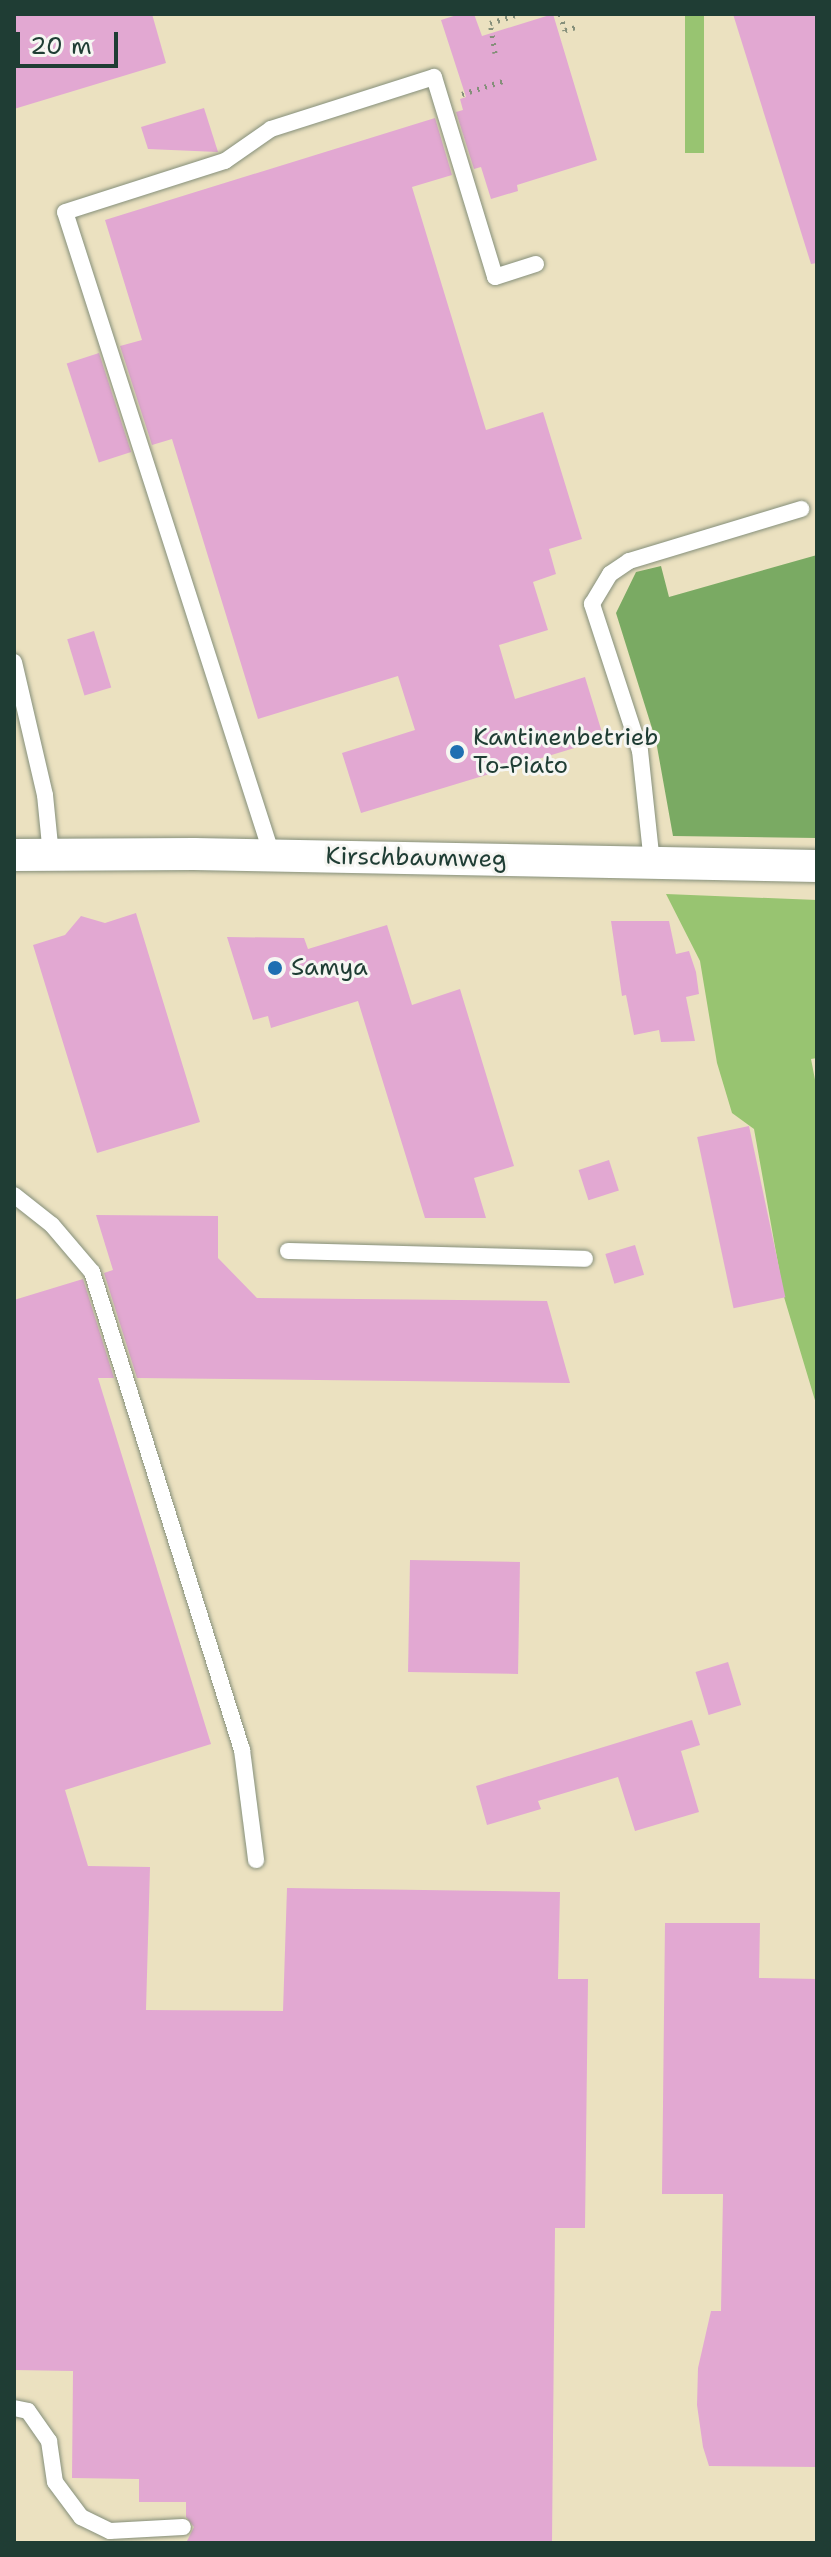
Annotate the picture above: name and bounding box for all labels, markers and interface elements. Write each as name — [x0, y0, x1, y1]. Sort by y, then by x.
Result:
scale bar — [20, 16, 122, 66]
text: 20 m — [30, 30, 92, 62]
place label: Kantinenbetrieb To-Piato — [473, 724, 658, 780]
marker: Kantinenbetrieb To-Piato — [448, 743, 466, 761]
street label: Kirschbaumweg — [325, 842, 507, 874]
place label: Samya — [291, 954, 368, 982]
marker: Samya — [266, 959, 284, 977]

